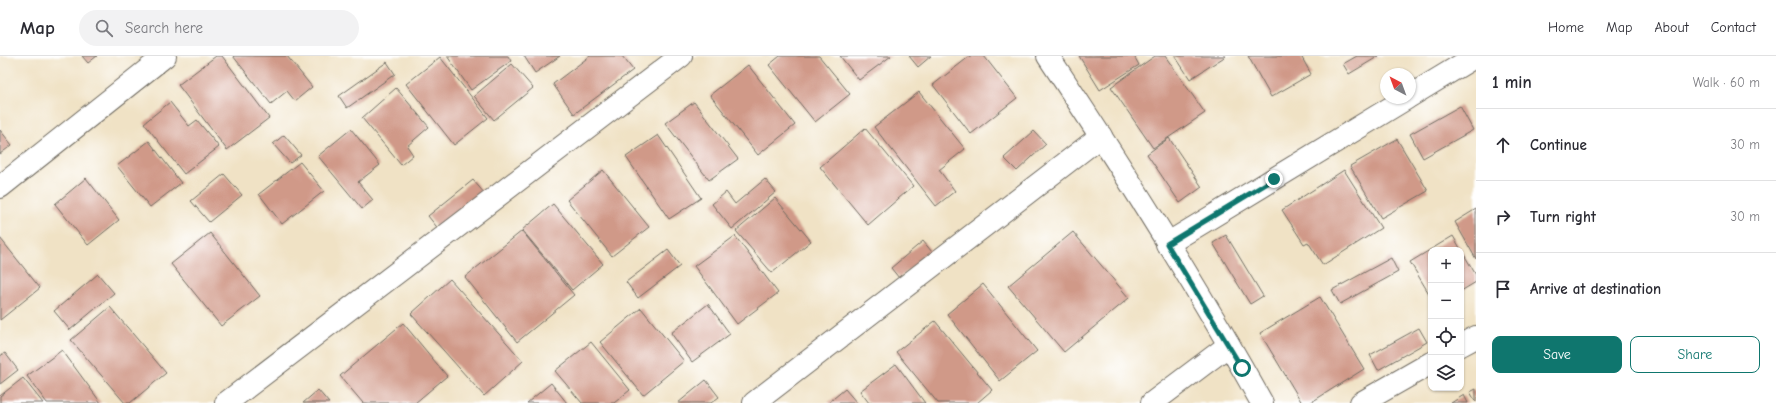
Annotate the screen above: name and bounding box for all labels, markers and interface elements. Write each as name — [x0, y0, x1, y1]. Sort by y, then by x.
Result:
search box — [79, 10, 359, 46]
text: Map — [20, 17, 55, 39]
icon: search — [93, 17, 115, 39]
text: Search here — [125, 19, 203, 37]
text: Home — [1548, 19, 1584, 36]
text: Map — [1606, 19, 1632, 36]
text: About — [1654, 19, 1689, 36]
text: Contact — [1711, 19, 1756, 36]
north arrow — [1380, 68, 1416, 104]
text: 1 min — [1492, 73, 1532, 92]
text: Walk · 60 m — [1693, 75, 1760, 90]
icon: ahead — [1492, 134, 1514, 156]
text: Continue — [1530, 136, 1587, 154]
text: 30 m — [1730, 137, 1760, 152]
route end — [1265, 170, 1283, 188]
icon: right — [1492, 206, 1514, 228]
text: Turn right — [1530, 208, 1596, 226]
text: 30 m — [1730, 209, 1760, 224]
map controls — [1428, 247, 1464, 391]
button: + — [1428, 247, 1464, 283]
icon: arrive — [1492, 278, 1514, 300]
text: Arrive at destination — [1530, 280, 1661, 298]
button: − — [1428, 283, 1464, 319]
button: locate — [1428, 319, 1464, 355]
button: Save — [1492, 336, 1622, 373]
button: Share — [1630, 336, 1760, 373]
button: layers — [1428, 355, 1464, 391]
route start — [1233, 359, 1251, 377]

